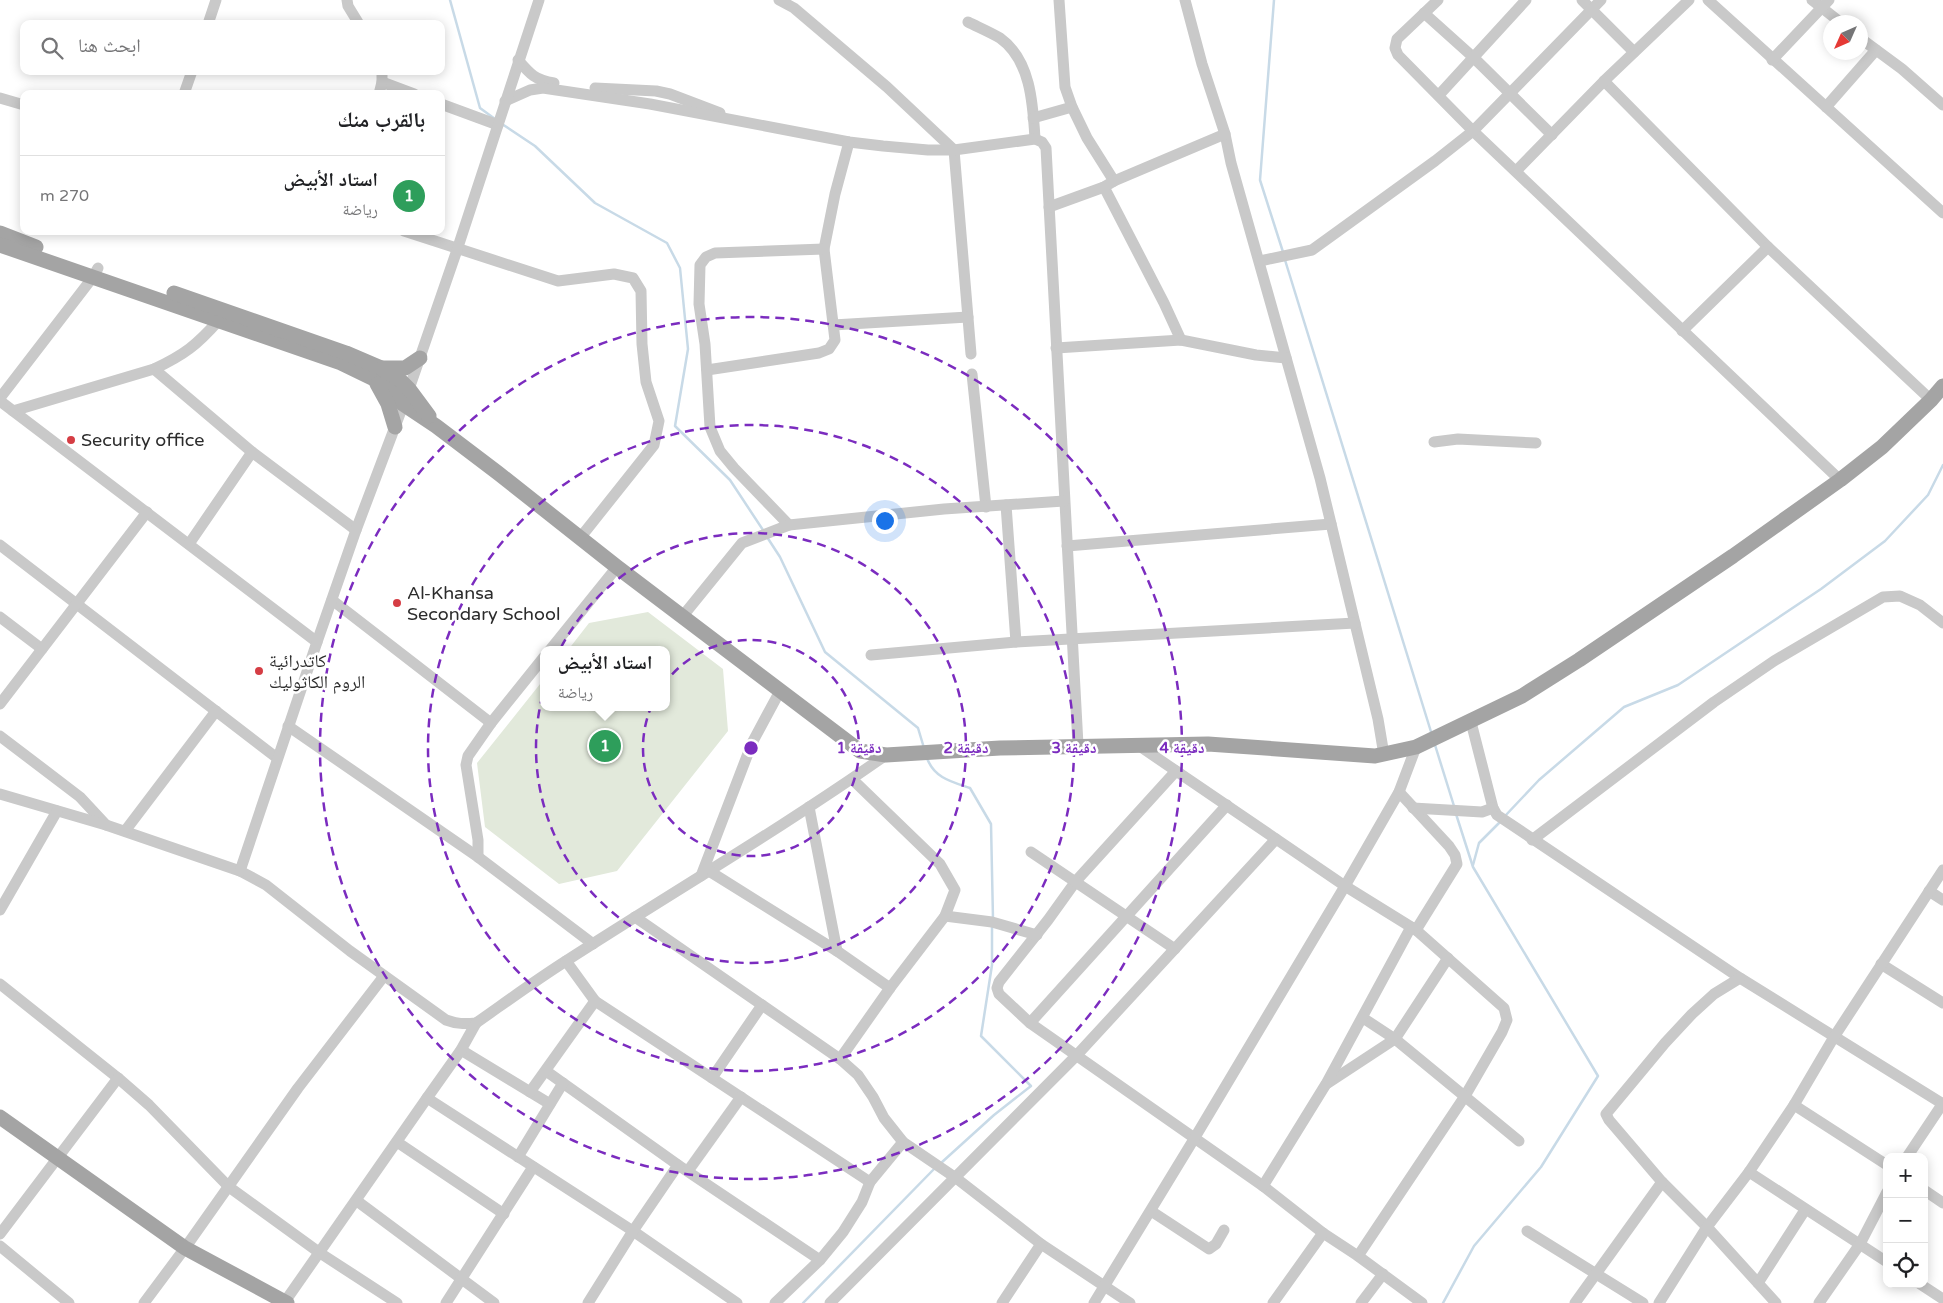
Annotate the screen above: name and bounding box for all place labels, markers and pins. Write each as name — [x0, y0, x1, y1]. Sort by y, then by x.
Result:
place label: Security office — [81, 429, 204, 451]
marker: Security office — [65, 434, 77, 446]
place label: Al-Khansa Secondary School — [407, 582, 560, 625]
marker: Al-Khansa Secondary School — [391, 597, 403, 609]
place label: كاتدرائية الروم الكاثوليك — [269, 650, 365, 694]
marker: كاتدرائية الروم الكاثوليك — [253, 665, 265, 677]
pin: 1 — [589, 727, 621, 765]
centre of rings — [742, 739, 760, 757]

